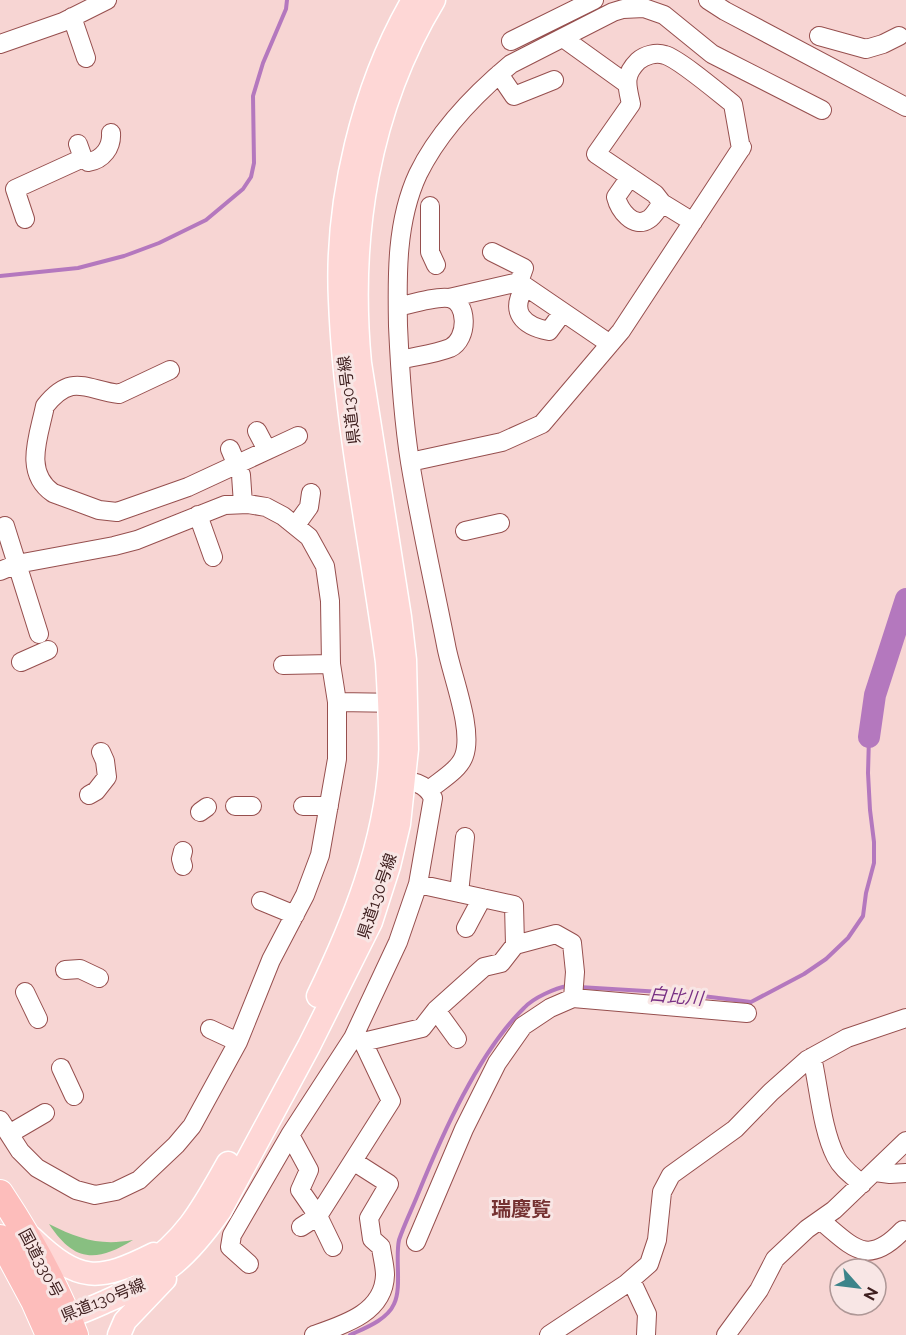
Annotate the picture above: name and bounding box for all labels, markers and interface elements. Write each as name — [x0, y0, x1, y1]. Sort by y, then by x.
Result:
street label: 県道130号線 — [334, 355, 364, 445]
street label: 県道130号線 — [353, 851, 401, 941]
water label: 白比川 — [648, 983, 706, 1009]
district label: 瑞慶覧 — [491, 1197, 551, 1221]
street label: 国道330号 — [15, 1225, 67, 1301]
north arrow — [828, 1257, 888, 1317]
street label: 県道130号線 — [58, 1274, 148, 1326]
text: N — [860, 1284, 882, 1304]

